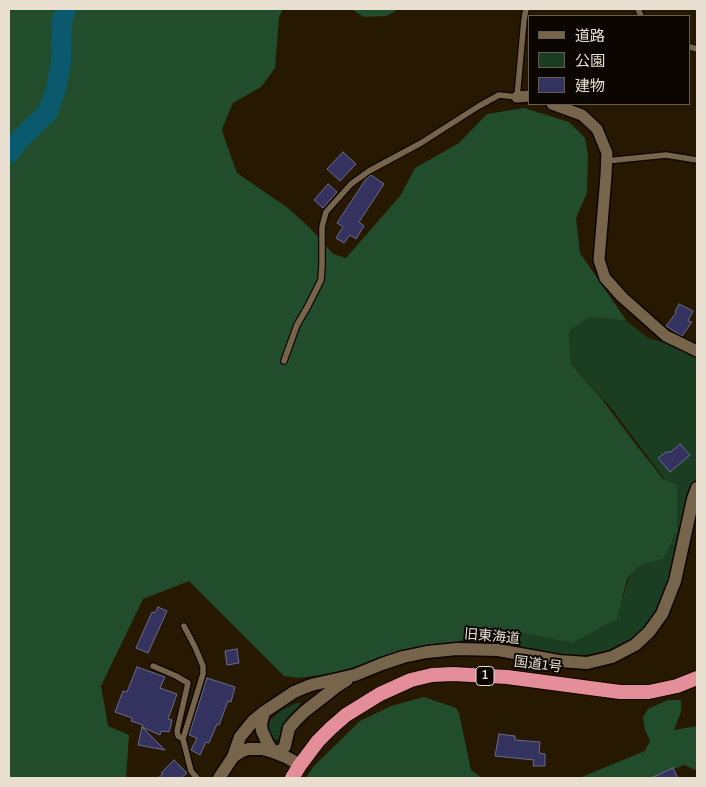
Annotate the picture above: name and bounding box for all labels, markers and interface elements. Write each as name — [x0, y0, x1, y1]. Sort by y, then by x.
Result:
legend — [528, 15, 691, 105]
text: 道路 — [575, 25, 605, 46]
text: 公園 — [575, 50, 605, 71]
text: 建物 — [575, 75, 605, 96]
street label: 旧東海道 — [463, 626, 521, 648]
street label: 国道1号 — [513, 654, 563, 676]
road number: 1 — [476, 666, 494, 686]

